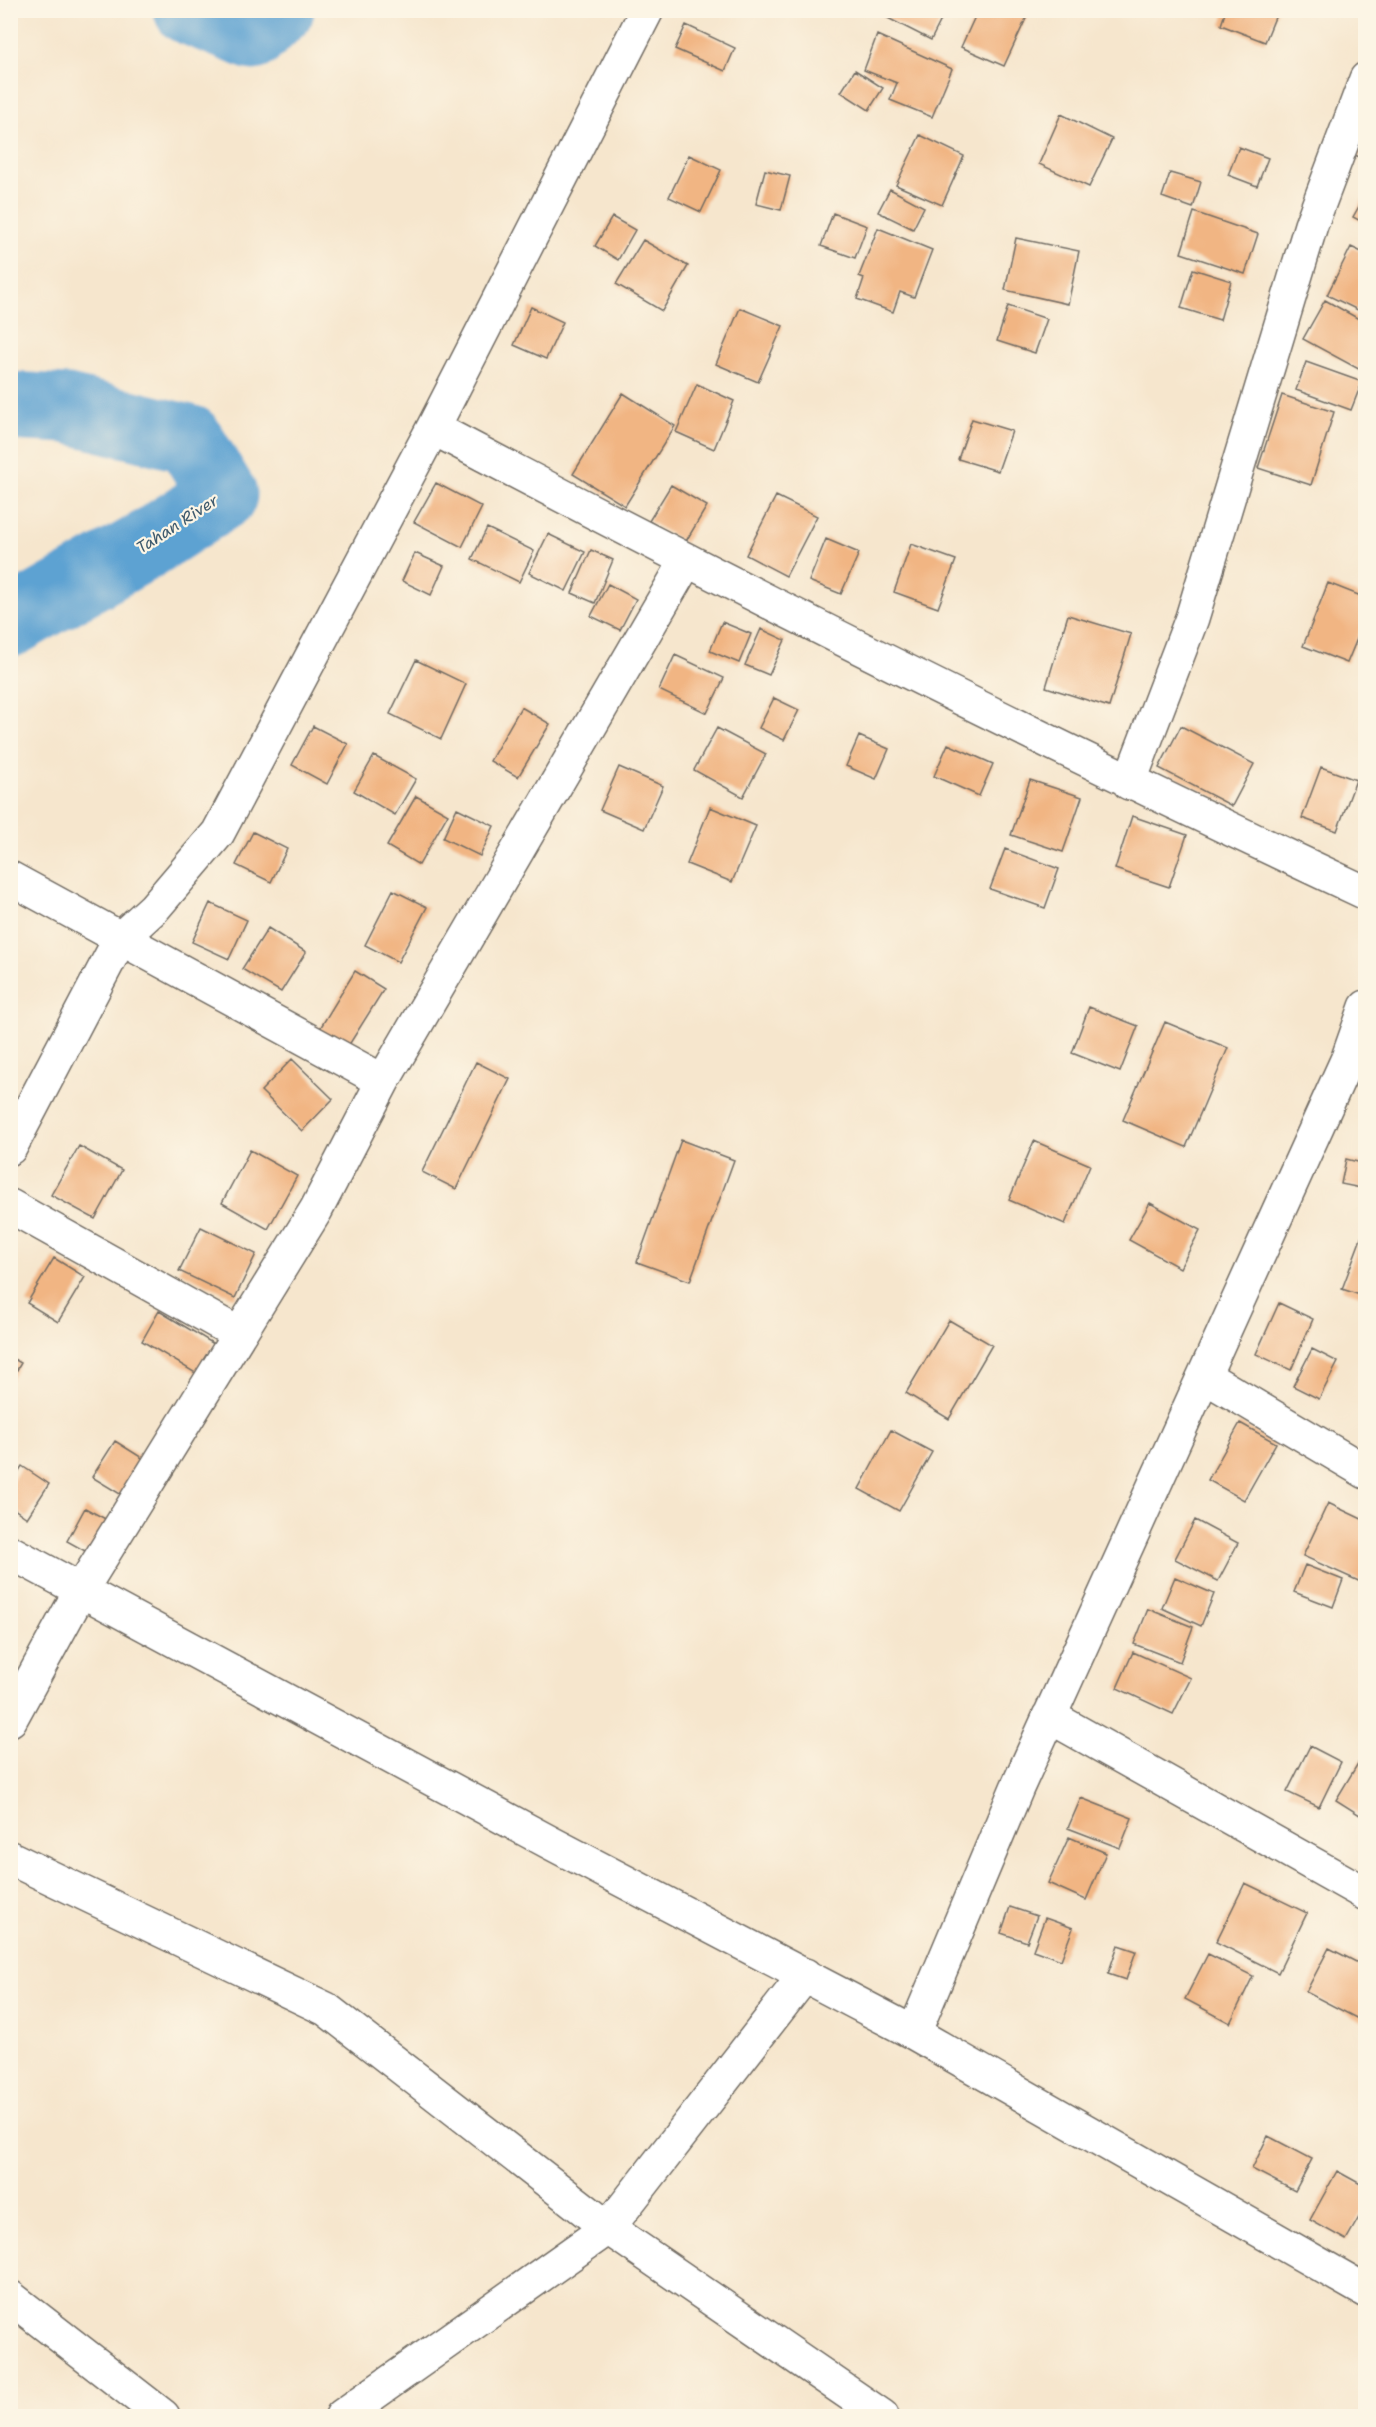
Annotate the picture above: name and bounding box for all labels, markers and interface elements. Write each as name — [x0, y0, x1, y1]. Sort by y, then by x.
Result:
water label: Tahan River — [132, 489, 222, 558]

